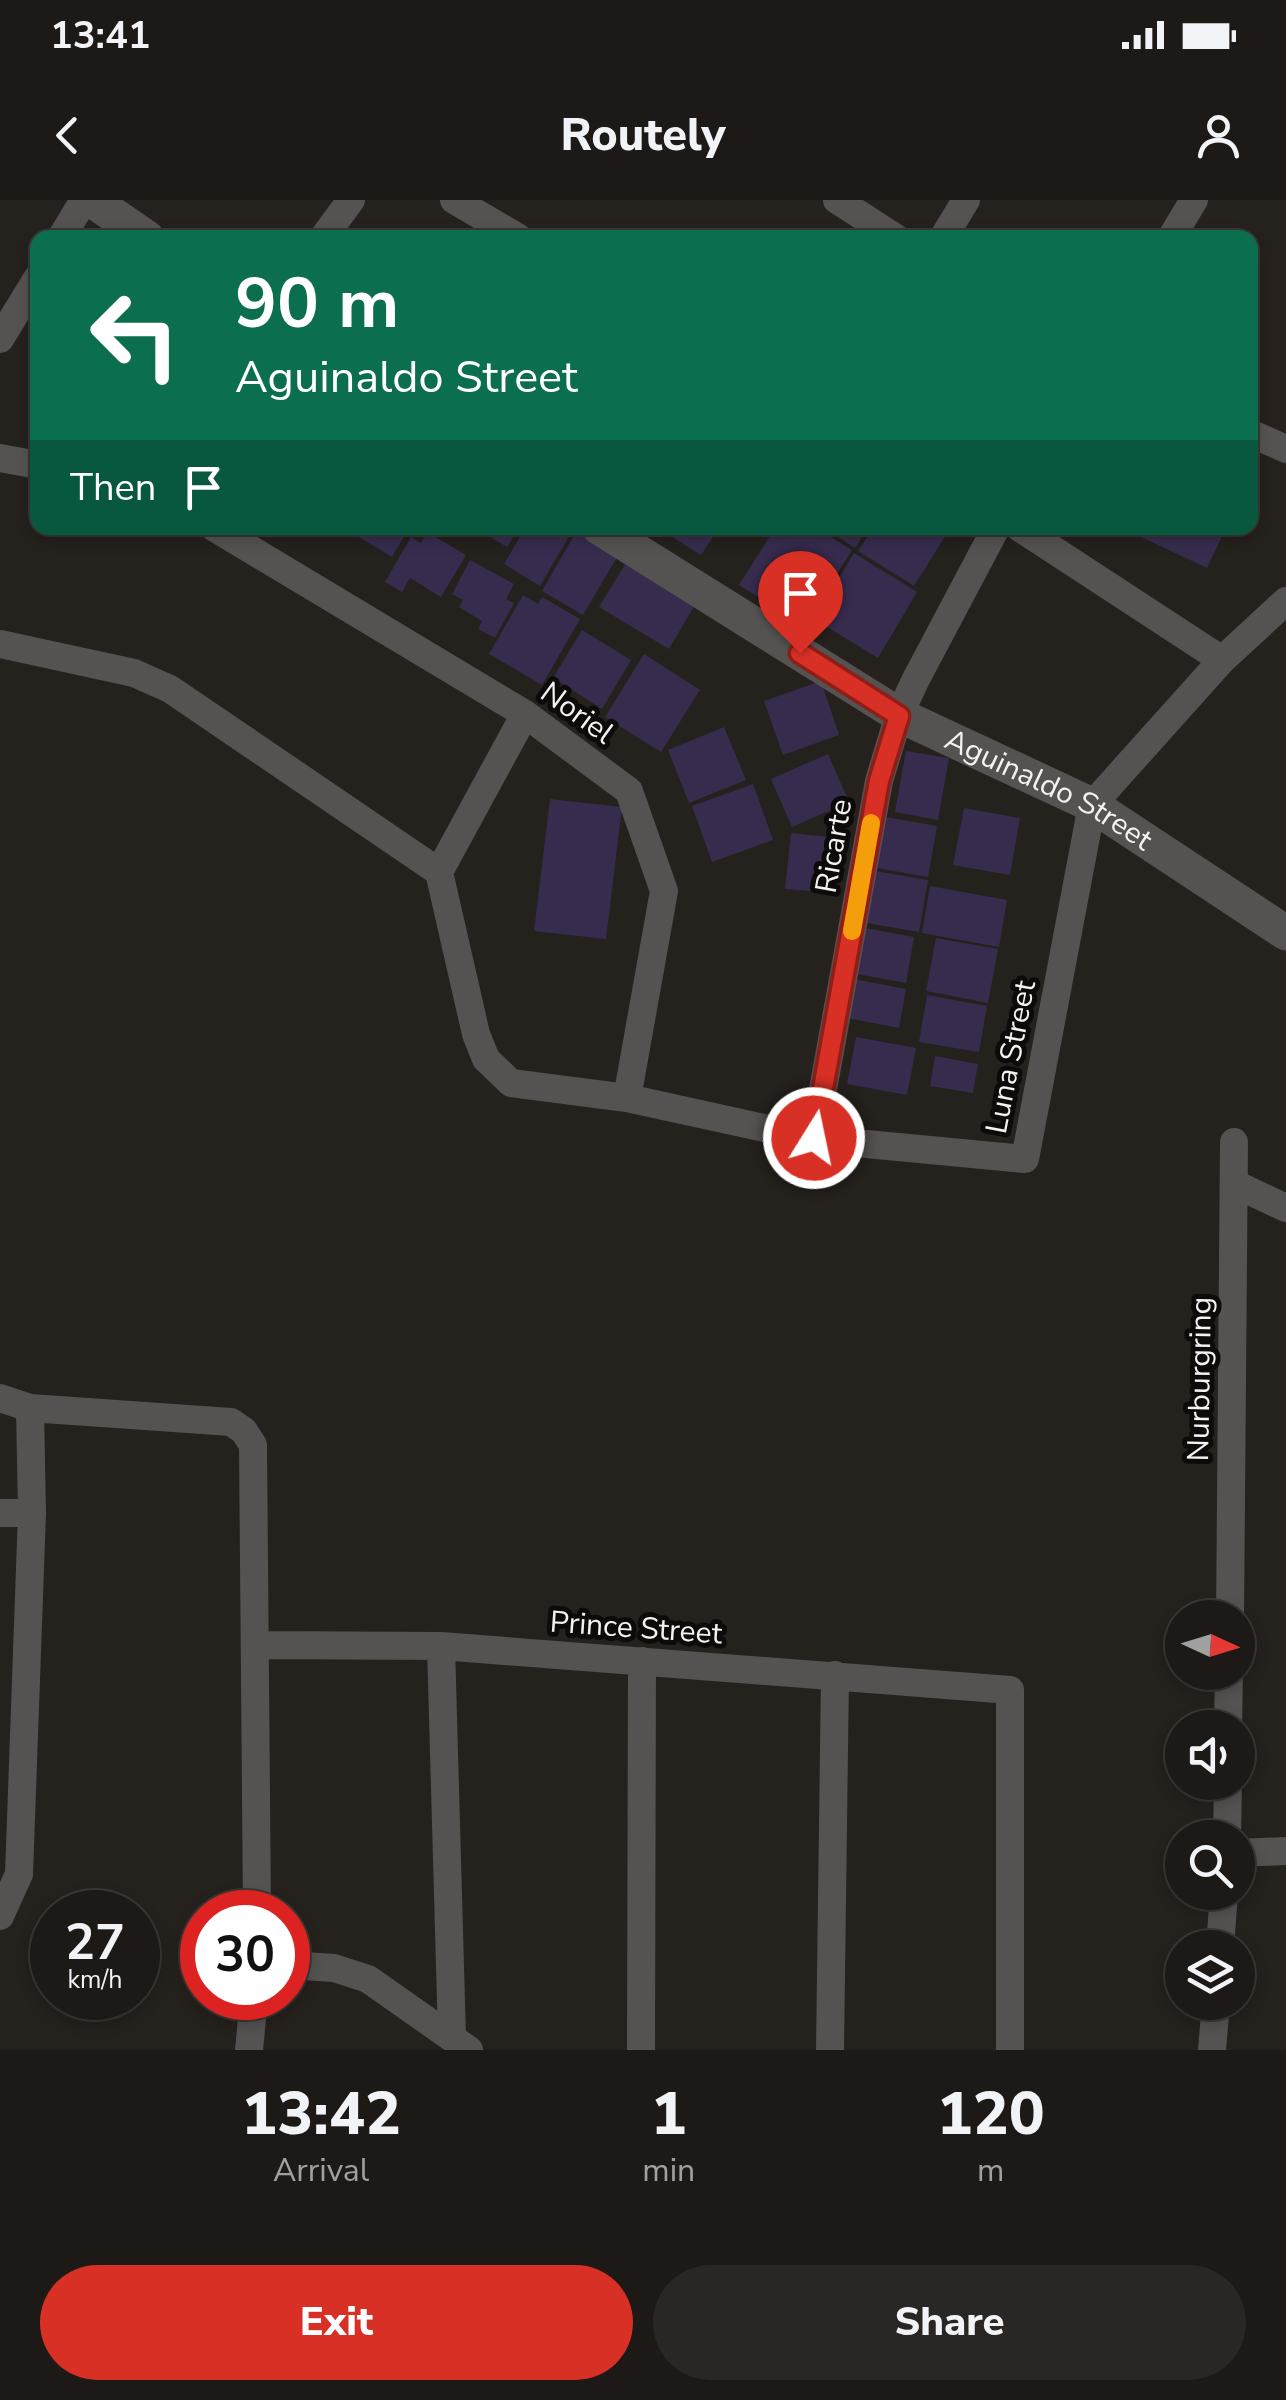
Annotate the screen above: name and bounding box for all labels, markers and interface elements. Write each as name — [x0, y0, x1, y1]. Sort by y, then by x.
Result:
text: 13:41 — [50, 10, 151, 61]
text: Routely — [561, 105, 725, 166]
icon: back — [40, 108, 95, 163]
icon: person — [1191, 108, 1246, 163]
text: 90 m — [235, 256, 399, 352]
icon: left — [70, 270, 200, 400]
text: Aguinaldo Street — [235, 347, 578, 408]
icon: arrive — [176, 460, 231, 515]
text: Then — [70, 462, 156, 513]
pin — [758, 551, 843, 654]
icon: arrive — [773, 566, 828, 621]
street label: Noriel — [532, 672, 622, 754]
street label: Aguinaldo Street — [938, 719, 1161, 860]
street label: Ricarte — [806, 796, 862, 896]
street label: Luna Street — [976, 976, 1046, 1137]
position arrow — [762, 1086, 866, 1190]
street label: Nurburgring — [1178, 1296, 1222, 1462]
north arrow — [1165, 1600, 1255, 1690]
map controls — [1165, 1600, 1255, 2020]
street label: Prince Street — [549, 1602, 724, 1655]
button: sound — [1165, 1710, 1255, 1800]
button: search — [1165, 1820, 1255, 1910]
speed limit sign: 30 — [180, 1890, 310, 2020]
text: 27 — [65, 1908, 125, 1977]
button: layers — [1165, 1930, 1255, 2020]
text: km/h — [67, 1963, 123, 1997]
text: 13:42 — [241, 2073, 401, 2155]
text: 1 — [651, 2073, 687, 2155]
text: 120 — [937, 2073, 1045, 2155]
text: Arrival — [273, 2149, 369, 2192]
text: min — [642, 2149, 695, 2192]
text: m — [977, 2149, 1004, 2192]
button: Exit — [40, 2265, 633, 2380]
button: Share — [653, 2265, 1246, 2380]

